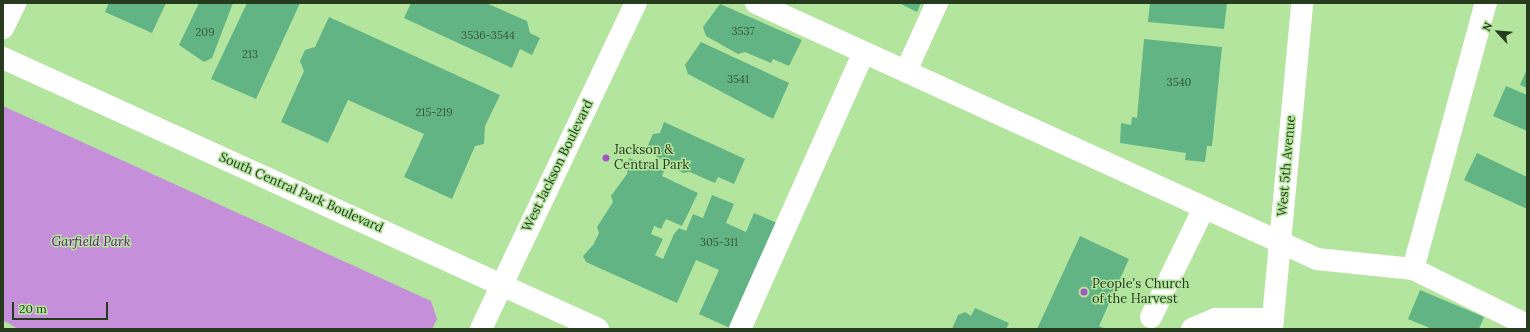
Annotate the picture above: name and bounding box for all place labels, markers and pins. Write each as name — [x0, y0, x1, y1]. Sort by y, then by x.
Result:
place label: Jackson & Central Park — [614, 143, 689, 174]
marker: Jackson & Central Park — [601, 153, 611, 163]
place label: People's Church of the Harvest — [1092, 277, 1190, 308]
marker: People's Church of the Harvest — [1079, 287, 1089, 297]

